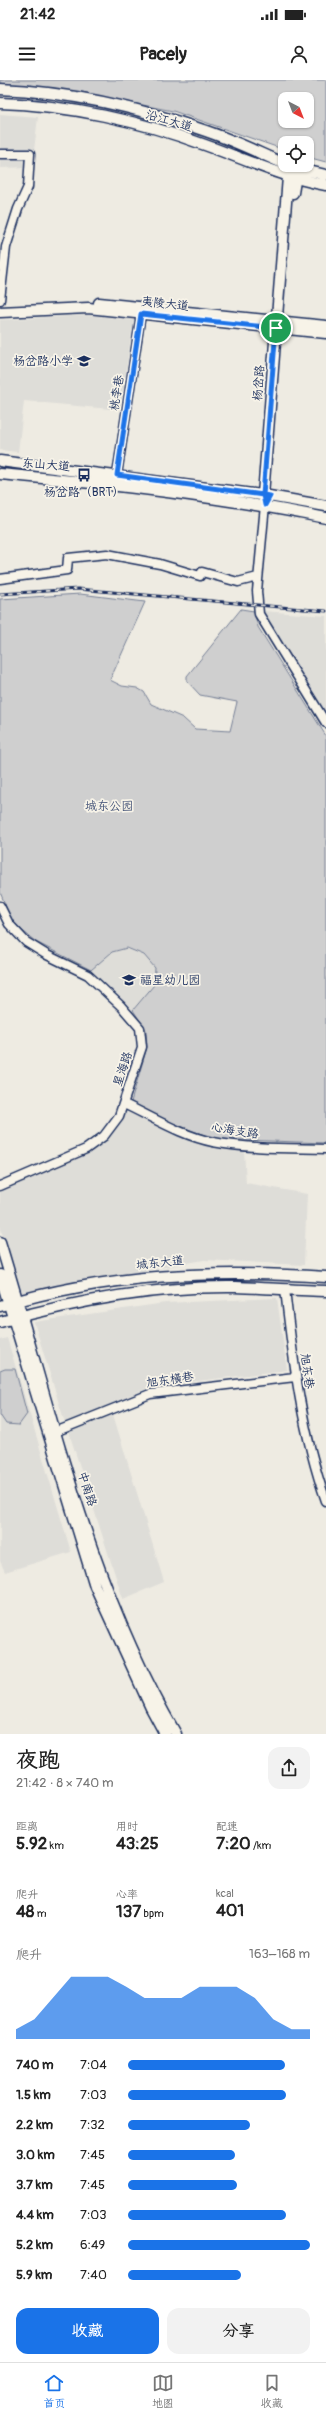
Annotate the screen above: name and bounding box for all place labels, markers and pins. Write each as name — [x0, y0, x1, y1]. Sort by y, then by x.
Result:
pin — [259, 311, 293, 345]
school or university icon: 杨岔路小学 — [76, 353, 92, 369]
place label: 杨岔路小学 — [13, 354, 73, 369]
bus stop icon: 杨岔路（BRT） — [76, 467, 92, 483]
place label: 杨岔路（BRT） — [44, 485, 124, 500]
school or university icon: 福星幼儿园 — [121, 972, 137, 988]
place label: 福星幼儿园 — [140, 973, 200, 988]

